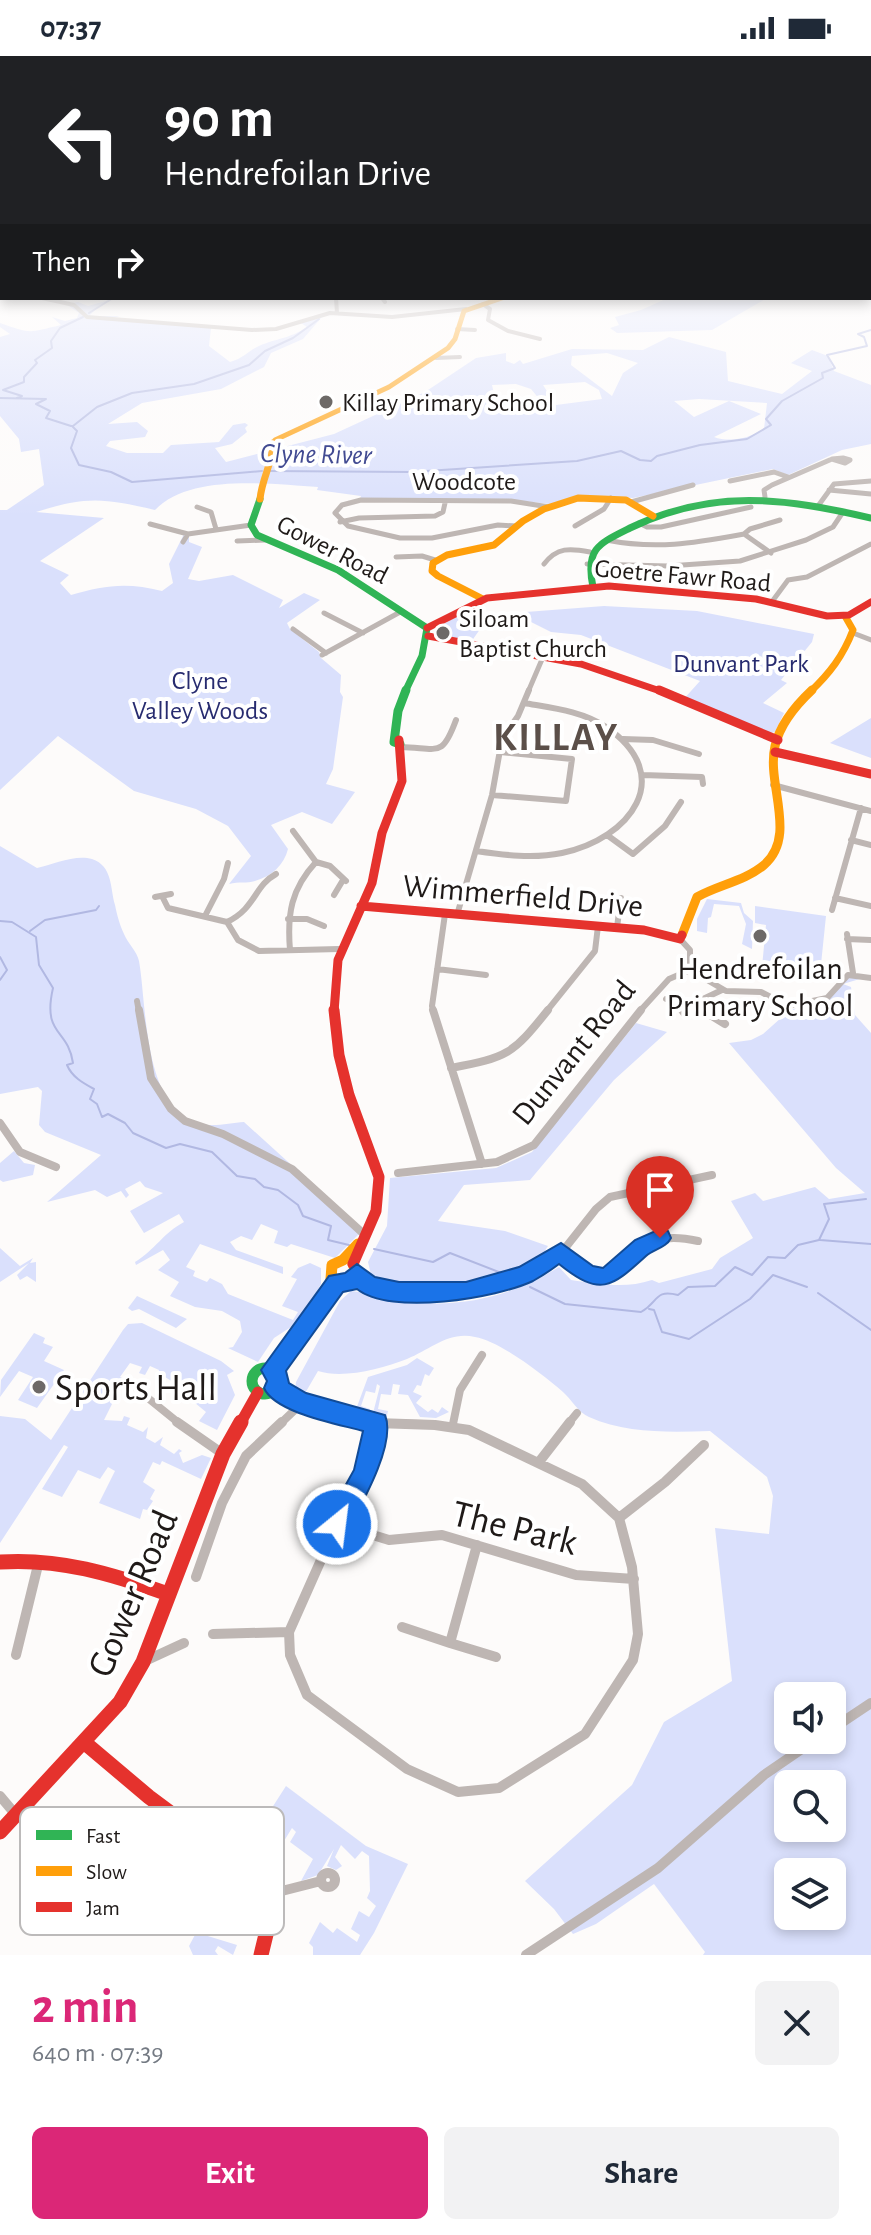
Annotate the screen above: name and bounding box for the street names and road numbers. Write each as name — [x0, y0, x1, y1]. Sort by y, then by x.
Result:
street label: Woodcote — [412, 469, 516, 495]
street label: Gower Road — [273, 511, 392, 589]
street label: Goetre Fawr Road — [594, 555, 772, 597]
street label: Wimmerfield Drive — [401, 870, 644, 922]
street label: Dunvant Road — [506, 974, 642, 1131]
street label: The Park — [448, 1495, 582, 1563]
street label: Gower Road — [82, 1505, 186, 1683]

